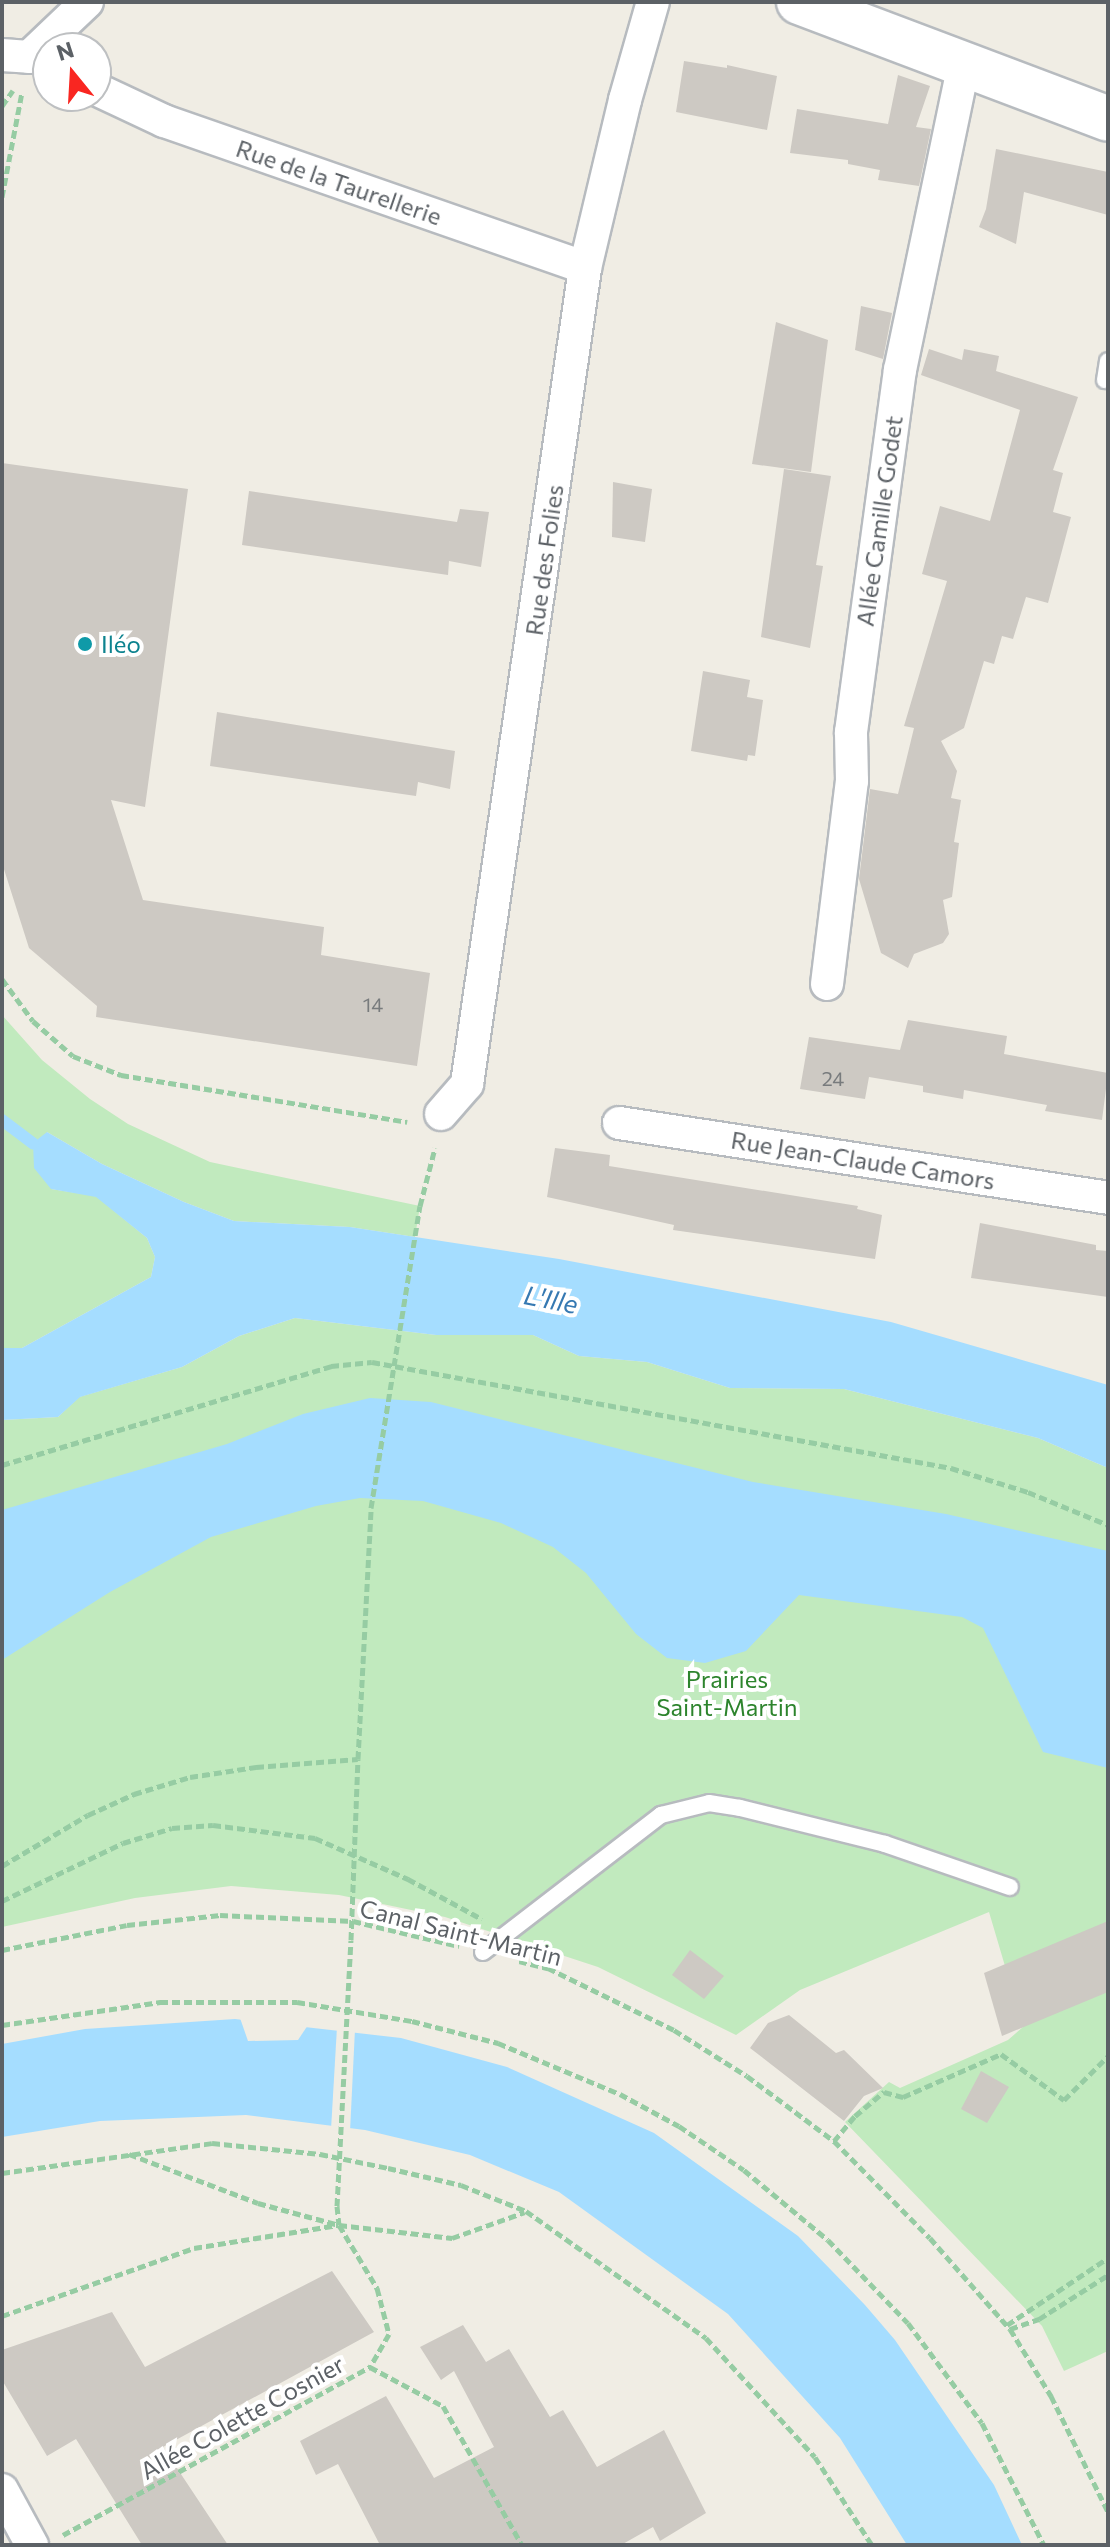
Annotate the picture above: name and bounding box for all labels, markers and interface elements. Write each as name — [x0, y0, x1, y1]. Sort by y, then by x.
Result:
north arrow — [32, 32, 112, 112]
text: N — [53, 35, 77, 66]
street label: Rue de la Taurellerie — [233, 133, 445, 231]
street label: Allée Camille Godet — [850, 414, 908, 628]
street label: Rue des Folies — [519, 483, 569, 637]
place label: Iléo — [101, 630, 141, 658]
marker: Iléo — [76, 635, 94, 653]
house number: 14 — [363, 992, 383, 1016]
house number: 24 — [822, 1066, 844, 1090]
street label: Rue Jean-Claude Camors — [729, 1125, 997, 1195]
water label: L'Ille — [521, 1279, 581, 1319]
park label: Prairies Saint-Martin — [656, 1665, 798, 1721]
street label: Canal Saint-Martin — [357, 1893, 565, 1971]
street label: Allée Colette Cosnier — [135, 2349, 349, 2485]

